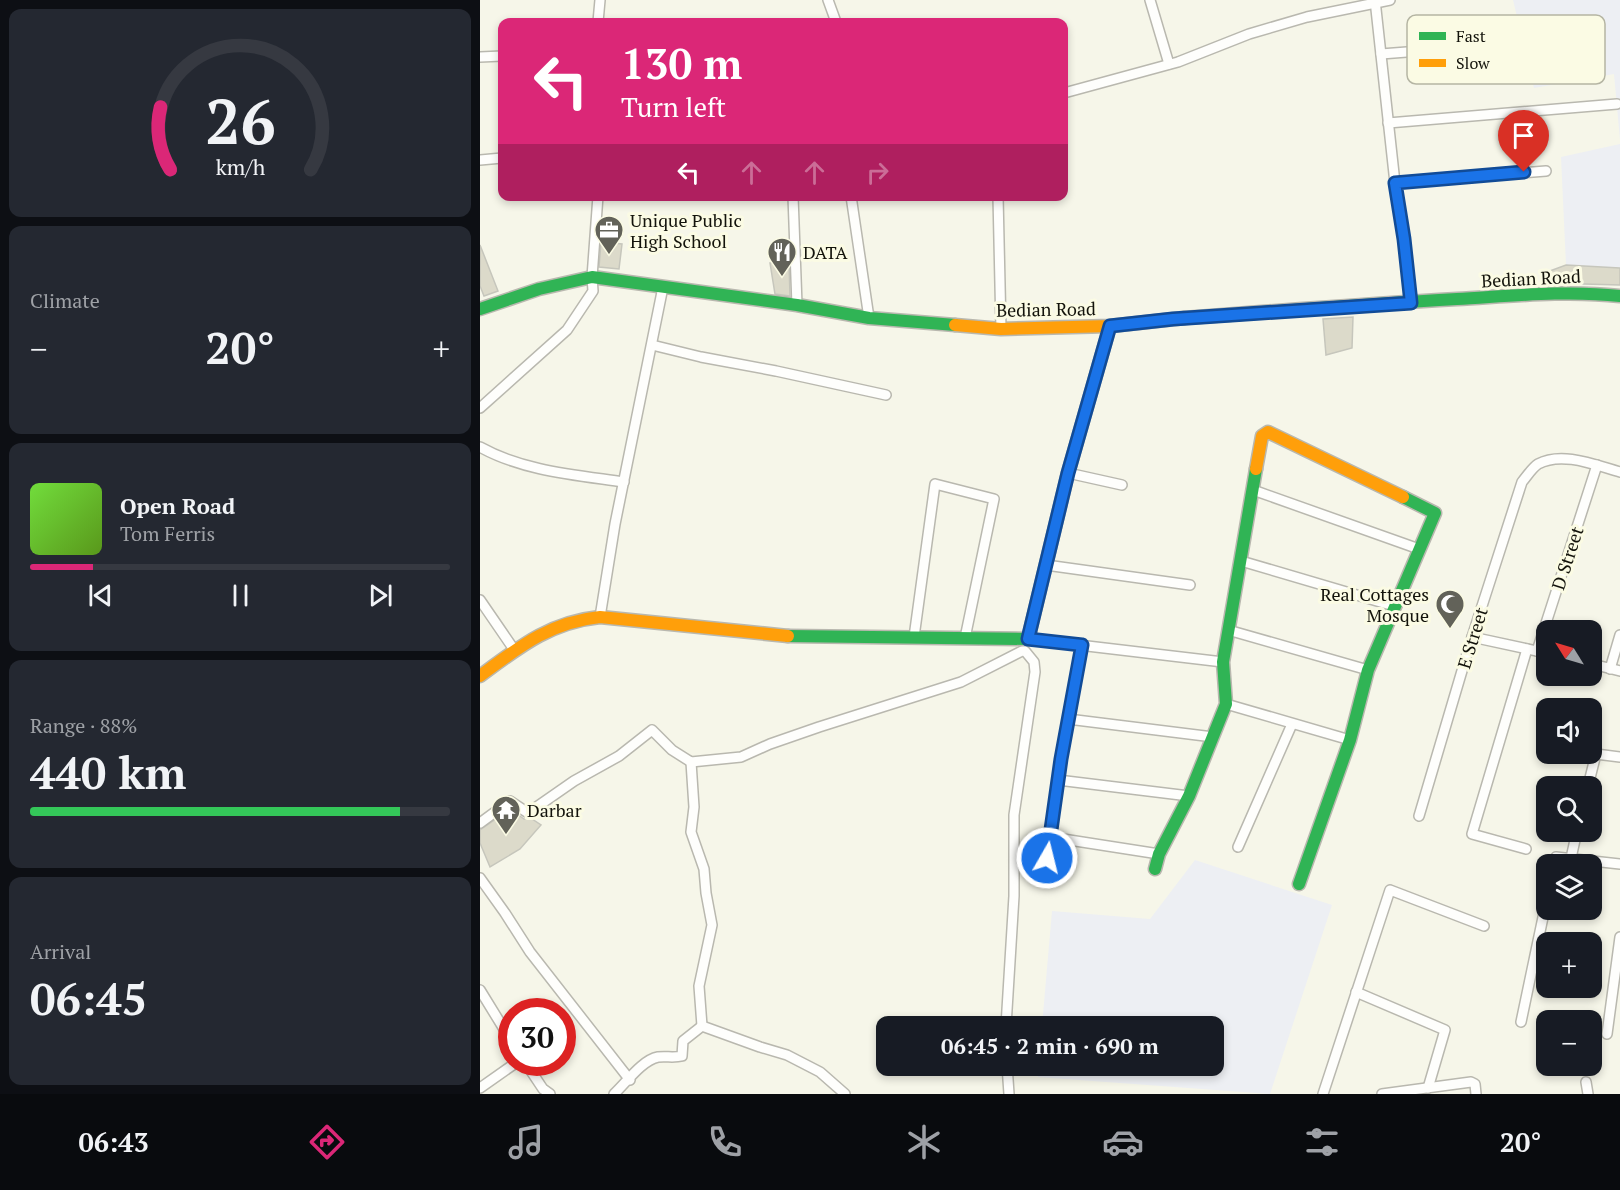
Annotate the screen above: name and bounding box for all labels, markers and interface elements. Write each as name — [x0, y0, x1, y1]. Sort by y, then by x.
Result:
legend — [1407, 15, 1605, 84]
text: Fast — [1456, 25, 1486, 47]
text: 130 m — [621, 35, 742, 91]
icon: left — [522, 42, 600, 120]
text: Slow — [1456, 52, 1490, 74]
text: 26 — [205, 79, 275, 162]
text: Turn left — [621, 89, 726, 125]
pin — [1498, 110, 1549, 172]
icon: arrive — [1507, 119, 1540, 152]
text: km/h — [215, 153, 265, 181]
icon: left — [672, 156, 705, 189]
icon: ahead — [735, 156, 768, 189]
icon: ahead — [798, 156, 831, 189]
icon: right — [861, 156, 894, 189]
place label: Unique Public High School — [630, 208, 742, 253]
office icon: Unique Public High School — [593, 214, 625, 256]
restaurant icon: DATA — [766, 236, 798, 278]
place label: DATA — [803, 240, 848, 264]
street label: Bedian Road — [1481, 263, 1581, 293]
text: Climate — [30, 287, 100, 314]
street label: Bedian Road — [996, 296, 1096, 322]
text: 20° — [205, 317, 275, 377]
text: − — [30, 327, 48, 370]
text: + — [432, 327, 450, 370]
text: Open Road — [120, 491, 235, 520]
text: Tom Ferris — [120, 520, 215, 547]
street label: D Street — [1546, 523, 1589, 593]
icon: previous — [84, 579, 117, 612]
icon: pause — [224, 579, 257, 612]
icon: next — [364, 579, 397, 612]
place label: Real Cottages Mosque — [1320, 582, 1429, 627]
mosque icon: Real Cottages Mosque — [1434, 588, 1466, 630]
street label: E Street — [1451, 604, 1493, 672]
north arrow — [1536, 620, 1602, 686]
map controls — [1536, 620, 1602, 1076]
button: sound — [1536, 698, 1602, 764]
text: Range · 88% — [30, 712, 137, 739]
text: 440 km — [30, 742, 186, 802]
button: search — [1536, 776, 1602, 842]
temple icon: Darbar — [490, 794, 522, 836]
place label: Darbar — [527, 798, 582, 822]
position arrow — [1015, 826, 1079, 890]
button: layers — [1536, 854, 1602, 920]
button: + — [1536, 932, 1602, 998]
text: Arrival — [30, 938, 91, 965]
text: 06:45 — [30, 968, 147, 1028]
speed limit sign: 30 — [498, 998, 576, 1076]
button: − — [1536, 1010, 1602, 1076]
text: 06:45 · 2 min · 690 m — [941, 1031, 1159, 1060]
icon: directions — [306, 1121, 348, 1163]
icon: music — [505, 1121, 547, 1163]
icon: phone — [704, 1121, 746, 1163]
icon: climate — [903, 1121, 945, 1163]
icon: car — [1102, 1121, 1144, 1163]
icon: filters — [1301, 1121, 1343, 1163]
text: 06:43 — [79, 1124, 149, 1160]
text: 20° — [1500, 1124, 1541, 1160]

